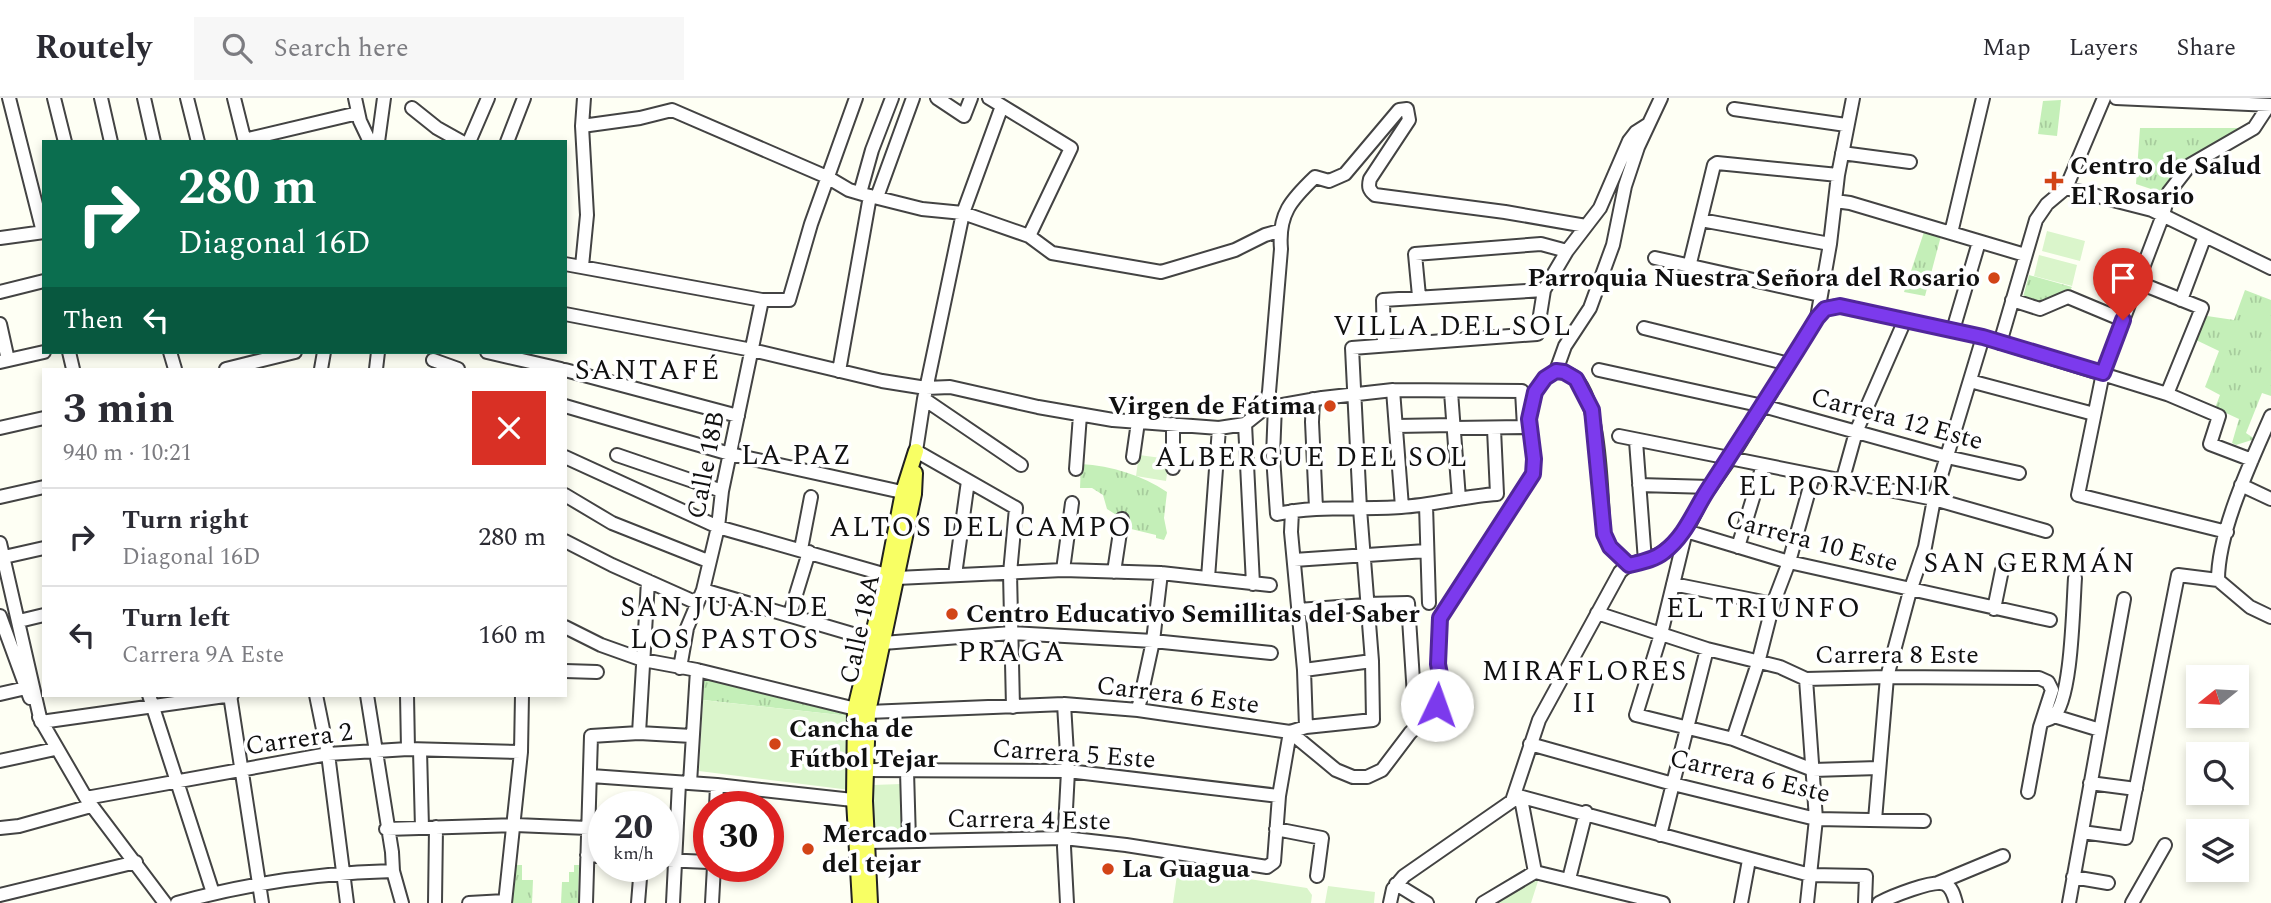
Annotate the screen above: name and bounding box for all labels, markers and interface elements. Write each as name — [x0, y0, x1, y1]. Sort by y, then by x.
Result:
search box — [194, 17, 684, 80]
text: Routely — [35, 23, 152, 73]
text: Search here — [274, 28, 409, 68]
icon: search — [218, 29, 256, 67]
text: Map — [1982, 30, 2031, 66]
text: Layers — [2069, 30, 2139, 66]
text: Share — [2177, 30, 2236, 66]
place label: Centro de Salud El Rosario — [2070, 146, 2261, 216]
text: 280 m — [178, 151, 317, 226]
icon: right — [63, 168, 154, 259]
marker: Centro de Salud El Rosario — [2044, 171, 2064, 191]
text: Diagonal 16D — [178, 219, 371, 268]
pin — [2093, 248, 2153, 320]
place label: Parroquia Nuestra Señora del Rosario — [1527, 258, 1980, 298]
icon: arrive — [2104, 259, 2142, 297]
marker: Parroquia Nuestra Señora del Rosario — [1986, 270, 2002, 286]
text: Then — [63, 300, 123, 340]
icon: left — [137, 301, 175, 339]
district label: VILLA DEL SOL — [1333, 305, 1573, 348]
district label: SANTAFÉ — [575, 349, 721, 392]
street label: Carrera 12 Este — [1806, 377, 1988, 461]
text: 3 min — [63, 378, 175, 441]
place label: Virgen de Fátima — [1108, 386, 1317, 426]
button: close — [472, 391, 546, 465]
marker: Virgen de Fátima — [1322, 398, 1338, 414]
street label: Calle 18B — [676, 408, 736, 522]
district label: LA PAZ — [741, 434, 853, 477]
text: 940 m · 10:21 — [63, 436, 192, 471]
district label: ALBERGUE DEL SOL — [1155, 436, 1469, 479]
district label: EL PORVENIR — [1738, 465, 1952, 508]
street label: Carrera 10 Este — [1721, 499, 1903, 583]
text: Turn right — [122, 500, 249, 540]
district label: ALTOS DEL CAMPO — [829, 506, 1133, 549]
text: 280 m — [478, 517, 546, 557]
icon: right — [63, 518, 101, 556]
text: Diagonal 16D — [122, 540, 261, 575]
district label: SAN GERMÁN — [1923, 542, 2137, 585]
street label: Calle 18A — [829, 570, 891, 688]
district label: SAN JUAN DE LOS PASTOS — [620, 586, 830, 661]
district label: EL TRIUNFO — [1666, 587, 1862, 630]
place label: Centro Educativo Semillitas del Saber — [966, 594, 1420, 634]
text: Turn left — [122, 598, 230, 638]
marker: Centro Educativo Semillitas del Saber — [944, 606, 960, 622]
text: 160 m — [478, 615, 546, 655]
icon: left — [63, 616, 101, 654]
district label: PRAGA — [958, 631, 1066, 674]
street label: Carrera 8 Este — [1815, 635, 1979, 675]
text: Carrera 9A Este — [122, 638, 284, 673]
district label: MIRAFLORES II — [1482, 650, 1688, 725]
street label: Carrera 6 Este — [1094, 665, 1262, 725]
north arrow — [2186, 665, 2249, 728]
map controls — [2186, 665, 2249, 882]
position arrow — [1400, 668, 1474, 742]
place label: Cancha de Fútbol Tejar — [789, 709, 939, 779]
street label: Carrera 2 — [243, 712, 355, 766]
street label: Carrera 5 Este — [991, 728, 1157, 780]
marker: Cancha de Fútbol Tejar — [767, 736, 783, 752]
street label: Carrera 6 Este — [1666, 738, 1834, 814]
button: search — [2186, 742, 2249, 805]
speed limit sign: 30 — [693, 791, 784, 882]
street label: Carrera 4 Este — [947, 799, 1111, 841]
text: 20 — [614, 801, 653, 854]
place label: Mercado del tejar — [822, 814, 927, 884]
button: layers — [2186, 819, 2249, 882]
text: km/h — [613, 840, 654, 867]
marker: Mercado del tejar — [800, 841, 816, 857]
place label: La Guagua — [1122, 849, 1251, 889]
marker: La Guagua — [1100, 861, 1116, 877]

